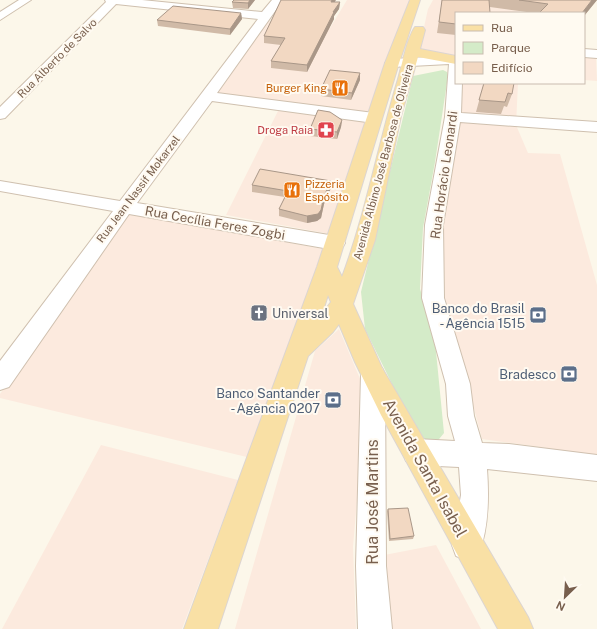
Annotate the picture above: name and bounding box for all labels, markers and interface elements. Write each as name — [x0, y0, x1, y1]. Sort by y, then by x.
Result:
legend — [455, 12, 585, 84]
street label: Rua Alberto de Salvo — [15, 16, 99, 100]
text: Rua — [491, 21, 513, 35]
text: Parque — [491, 41, 531, 55]
text: Edifício — [491, 61, 533, 75]
street label: Avenida Albino José Barbosa de Oliveira — [351, 63, 415, 261]
restaurant icon: Burger King — [330, 78, 350, 98]
place label: Burger King — [266, 82, 327, 94]
street label: Rua Horácio Leonardi — [428, 110, 460, 240]
pharmacy icon: Droga Raia — [316, 120, 336, 140]
place label: Droga Raia — [257, 124, 313, 136]
street label: Rua Jean Nassif Mokarzel — [94, 133, 182, 245]
place label: Pizzeria Espósito — [305, 178, 349, 203]
restaurant icon: Pizzeria Espósito — [282, 180, 302, 200]
street label: Rua Cecília Feres Zogbi — [144, 203, 286, 243]
place label: Banco do Brasil - Agência 1515 — [432, 301, 525, 331]
church icon: Universal — [249, 303, 269, 323]
bank icon: Banco do Brasil - Agência 1515 — [528, 305, 548, 325]
place label: Universal — [272, 306, 328, 321]
bank icon: Bradesco — [559, 364, 579, 384]
place label: Bradesco — [499, 367, 556, 382]
place label: Banco Santander - Agência 0207 — [216, 386, 320, 416]
bank icon: Banco Santander - Agência 0207 — [323, 390, 343, 410]
street label: Avenida Santa Isabel — [379, 396, 471, 541]
street label: Rua José Martins — [363, 439, 382, 565]
north arrow — [545, 577, 585, 617]
text: N — [554, 599, 567, 613]

